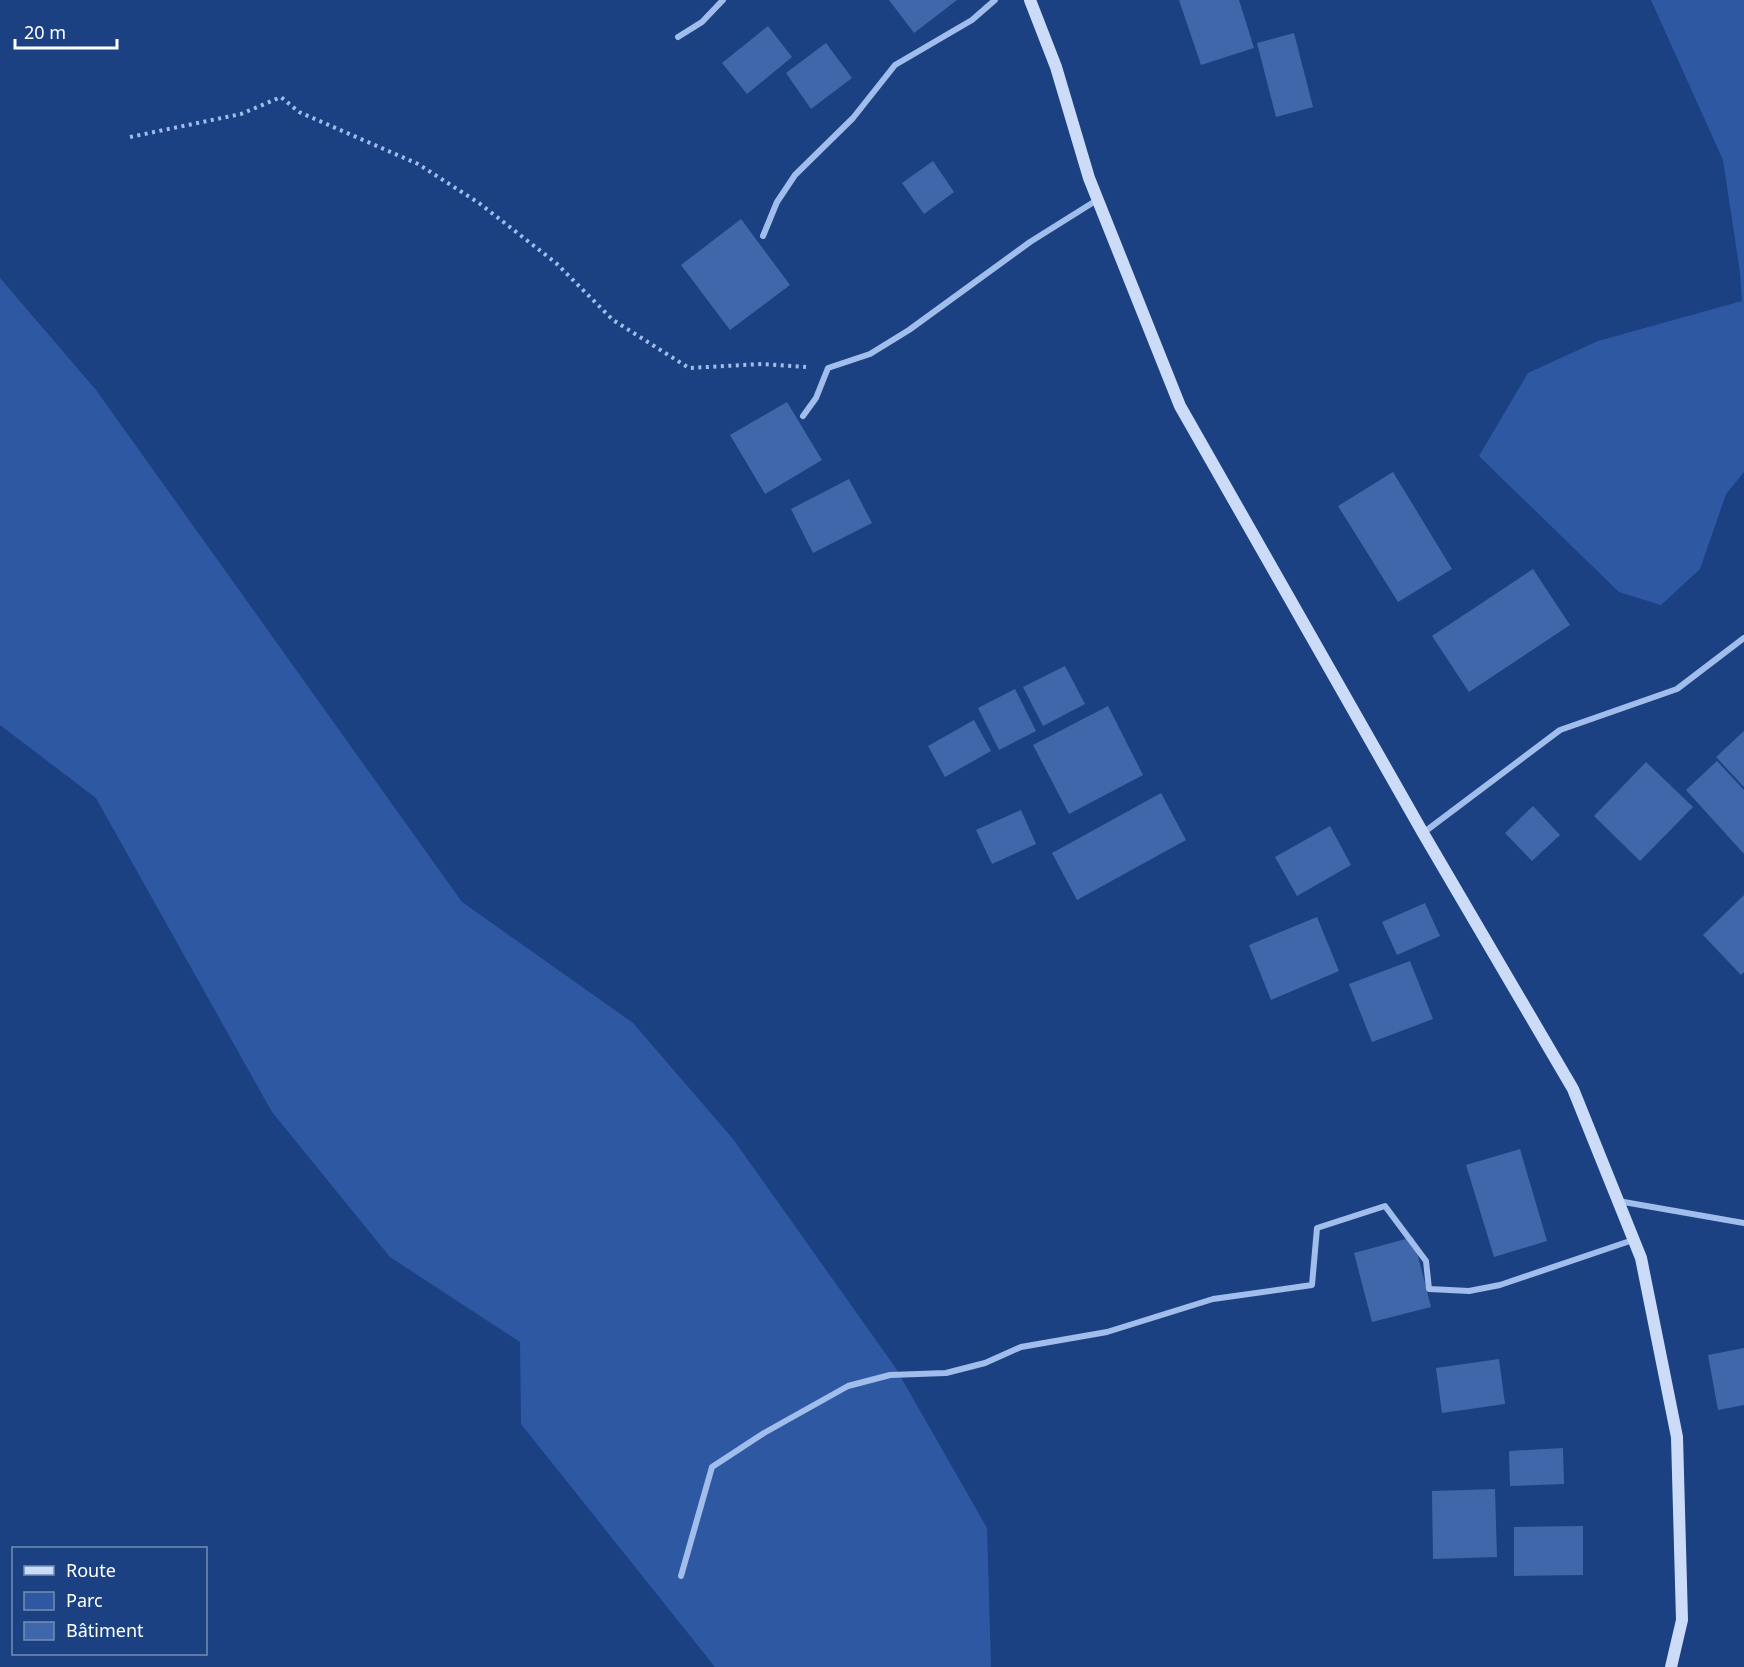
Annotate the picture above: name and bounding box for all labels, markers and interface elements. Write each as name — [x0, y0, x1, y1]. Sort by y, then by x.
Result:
scale bar — [15, 12, 117, 50]
text: 20 m — [24, 20, 66, 44]
legend — [12, 1547, 207, 1655]
text: Route — [66, 1558, 116, 1582]
text: Parc — [66, 1588, 103, 1612]
text: Bâtiment — [66, 1618, 144, 1642]

